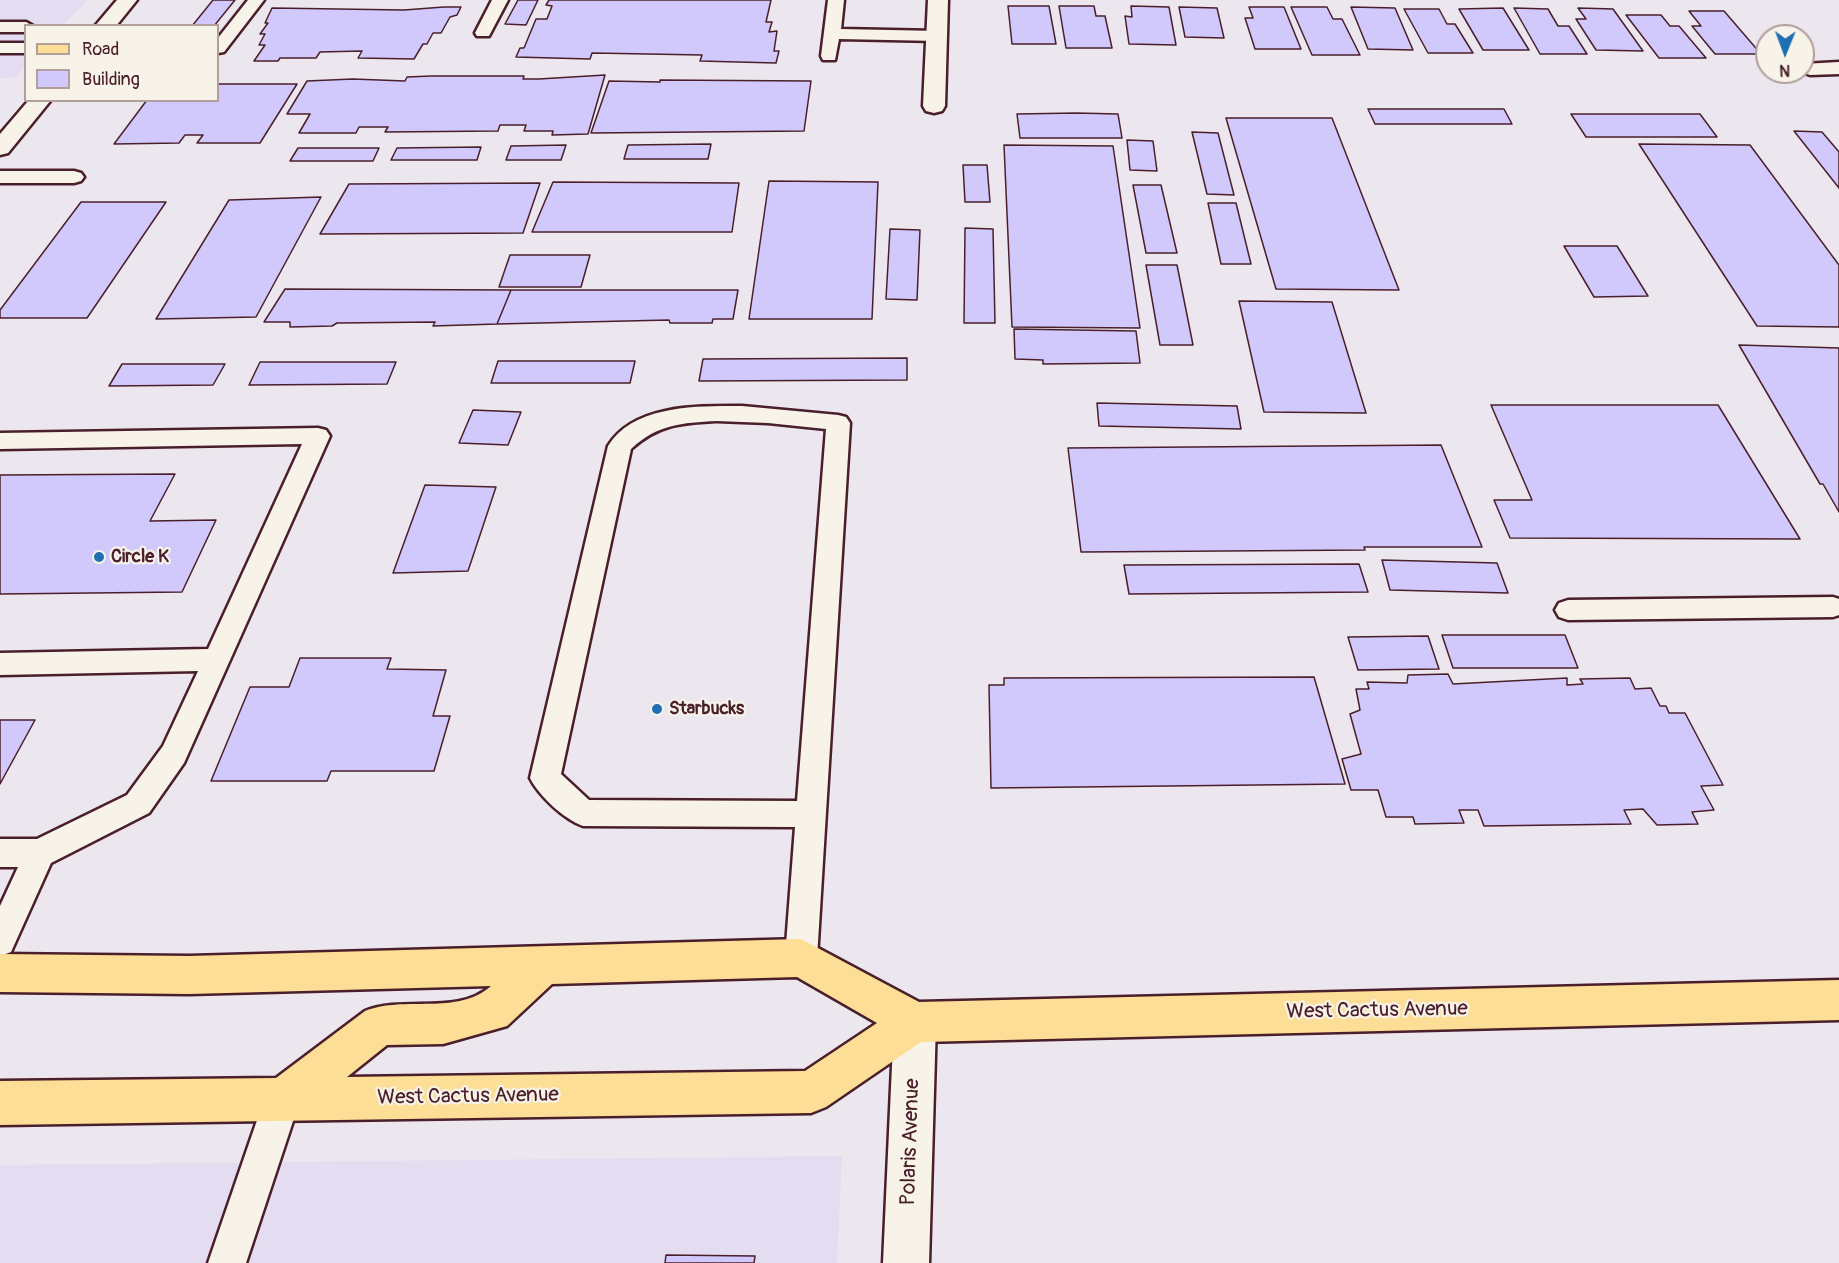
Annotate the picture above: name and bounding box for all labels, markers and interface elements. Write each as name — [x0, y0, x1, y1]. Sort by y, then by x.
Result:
legend — [24, 24, 219, 102]
north arrow — [1755, 24, 1815, 84]
text: Road — [82, 38, 119, 61]
text: N — [1779, 60, 1790, 80]
text: Building — [82, 68, 140, 91]
place label: Circle K — [111, 546, 169, 568]
marker: Circle K — [92, 550, 106, 564]
place label: Starbucks — [669, 698, 744, 720]
marker: Starbucks — [650, 702, 664, 716]
street label: West Cactus Avenue — [1286, 997, 1468, 1025]
street label: Polaris Avenue — [896, 1078, 926, 1206]
street label: West Cactus Avenue — [377, 1083, 559, 1111]

